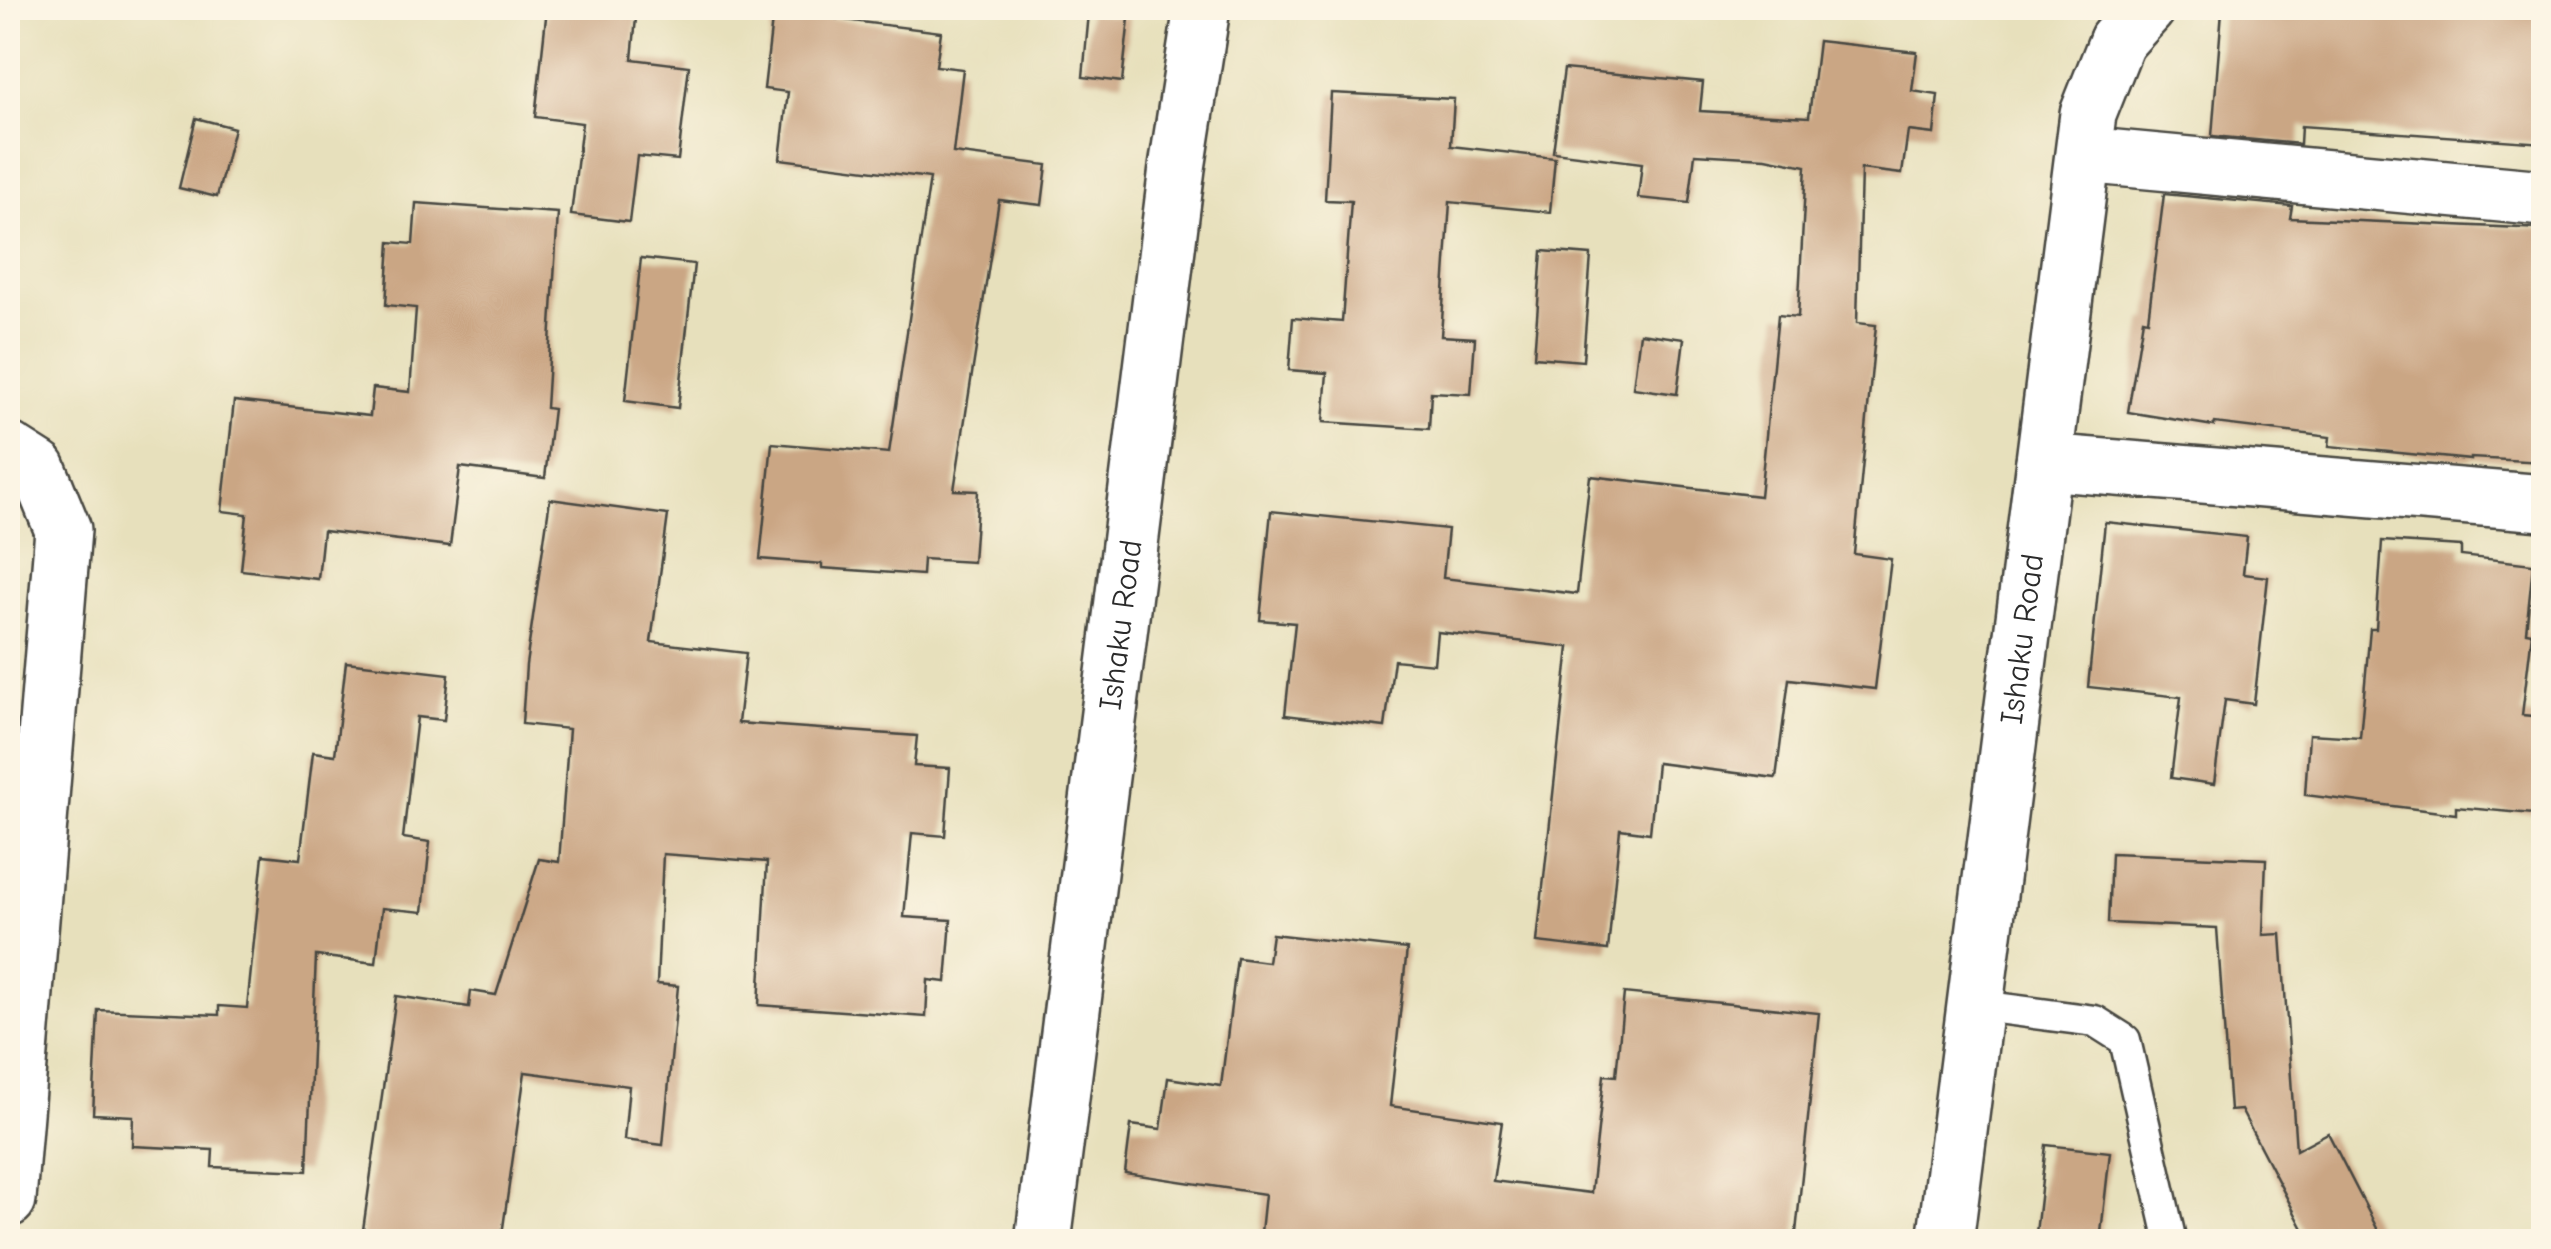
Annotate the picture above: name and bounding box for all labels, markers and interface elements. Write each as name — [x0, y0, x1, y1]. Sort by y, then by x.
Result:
street label: Ishaku Road — [1091, 538, 1149, 712]
street label: Ishaku Road — [1992, 552, 2051, 726]

